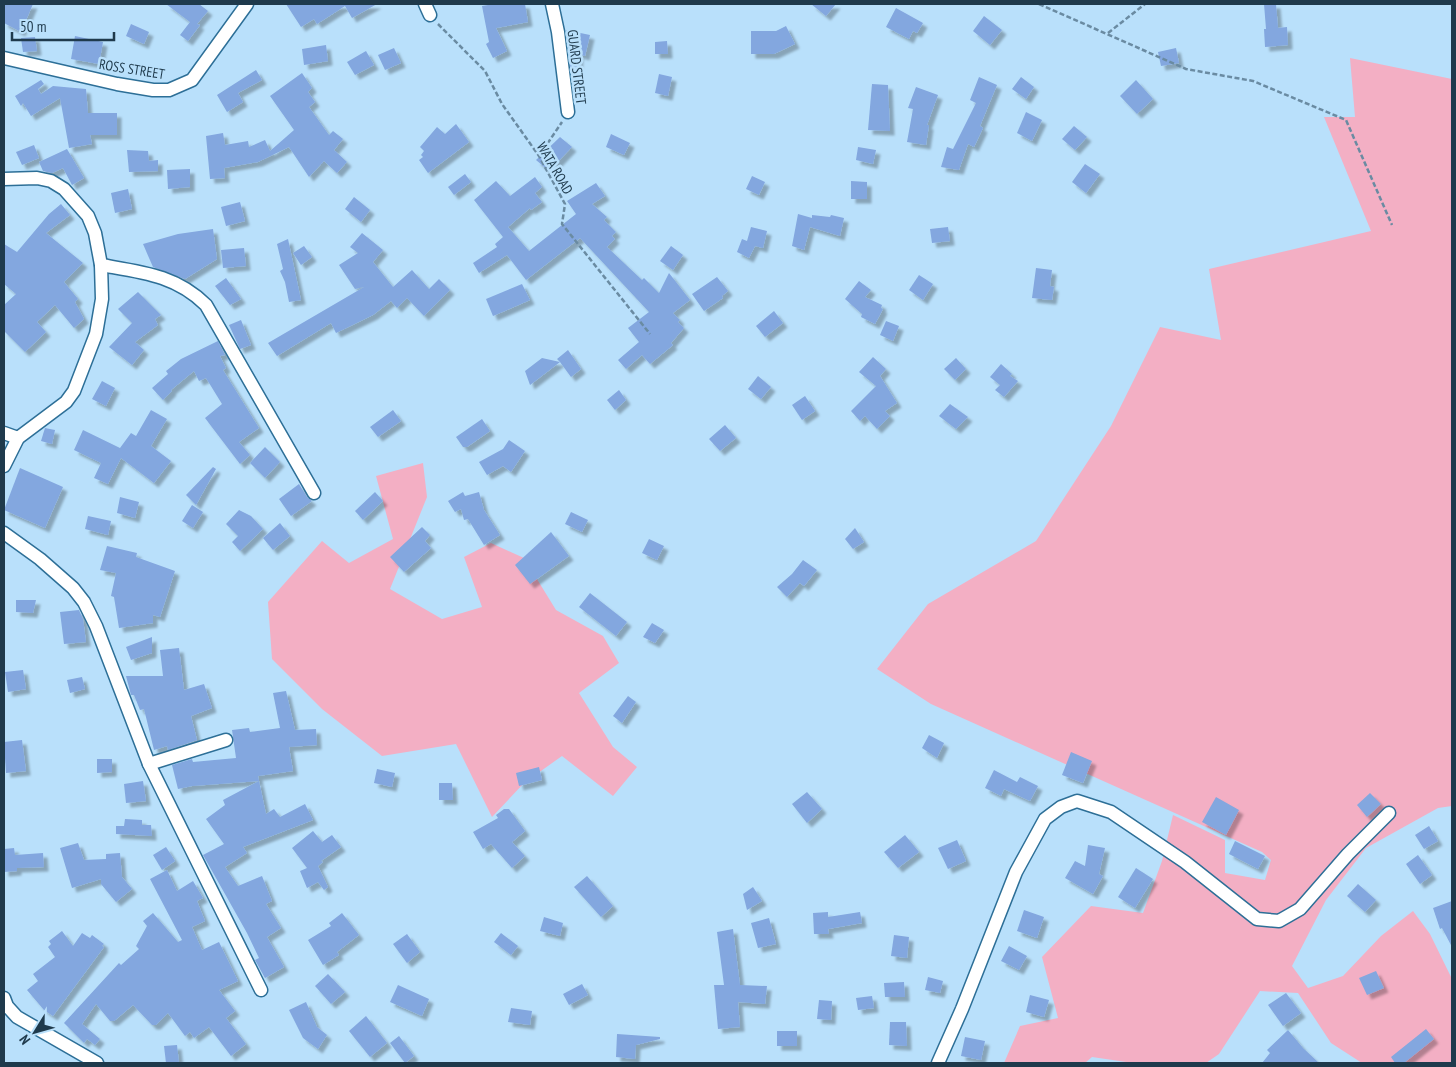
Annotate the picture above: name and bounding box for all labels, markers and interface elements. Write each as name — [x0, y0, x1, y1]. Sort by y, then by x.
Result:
scale bar — [12, 10, 115, 42]
text: 50 m — [20, 17, 46, 36]
street label: GUARD STREET — [563, 29, 591, 106]
street label: ROSS STREET — [98, 55, 167, 83]
street label: WATA ROAD — [533, 139, 577, 197]
north arrow — [10, 1007, 60, 1057]
text: N — [15, 1031, 34, 1048]

